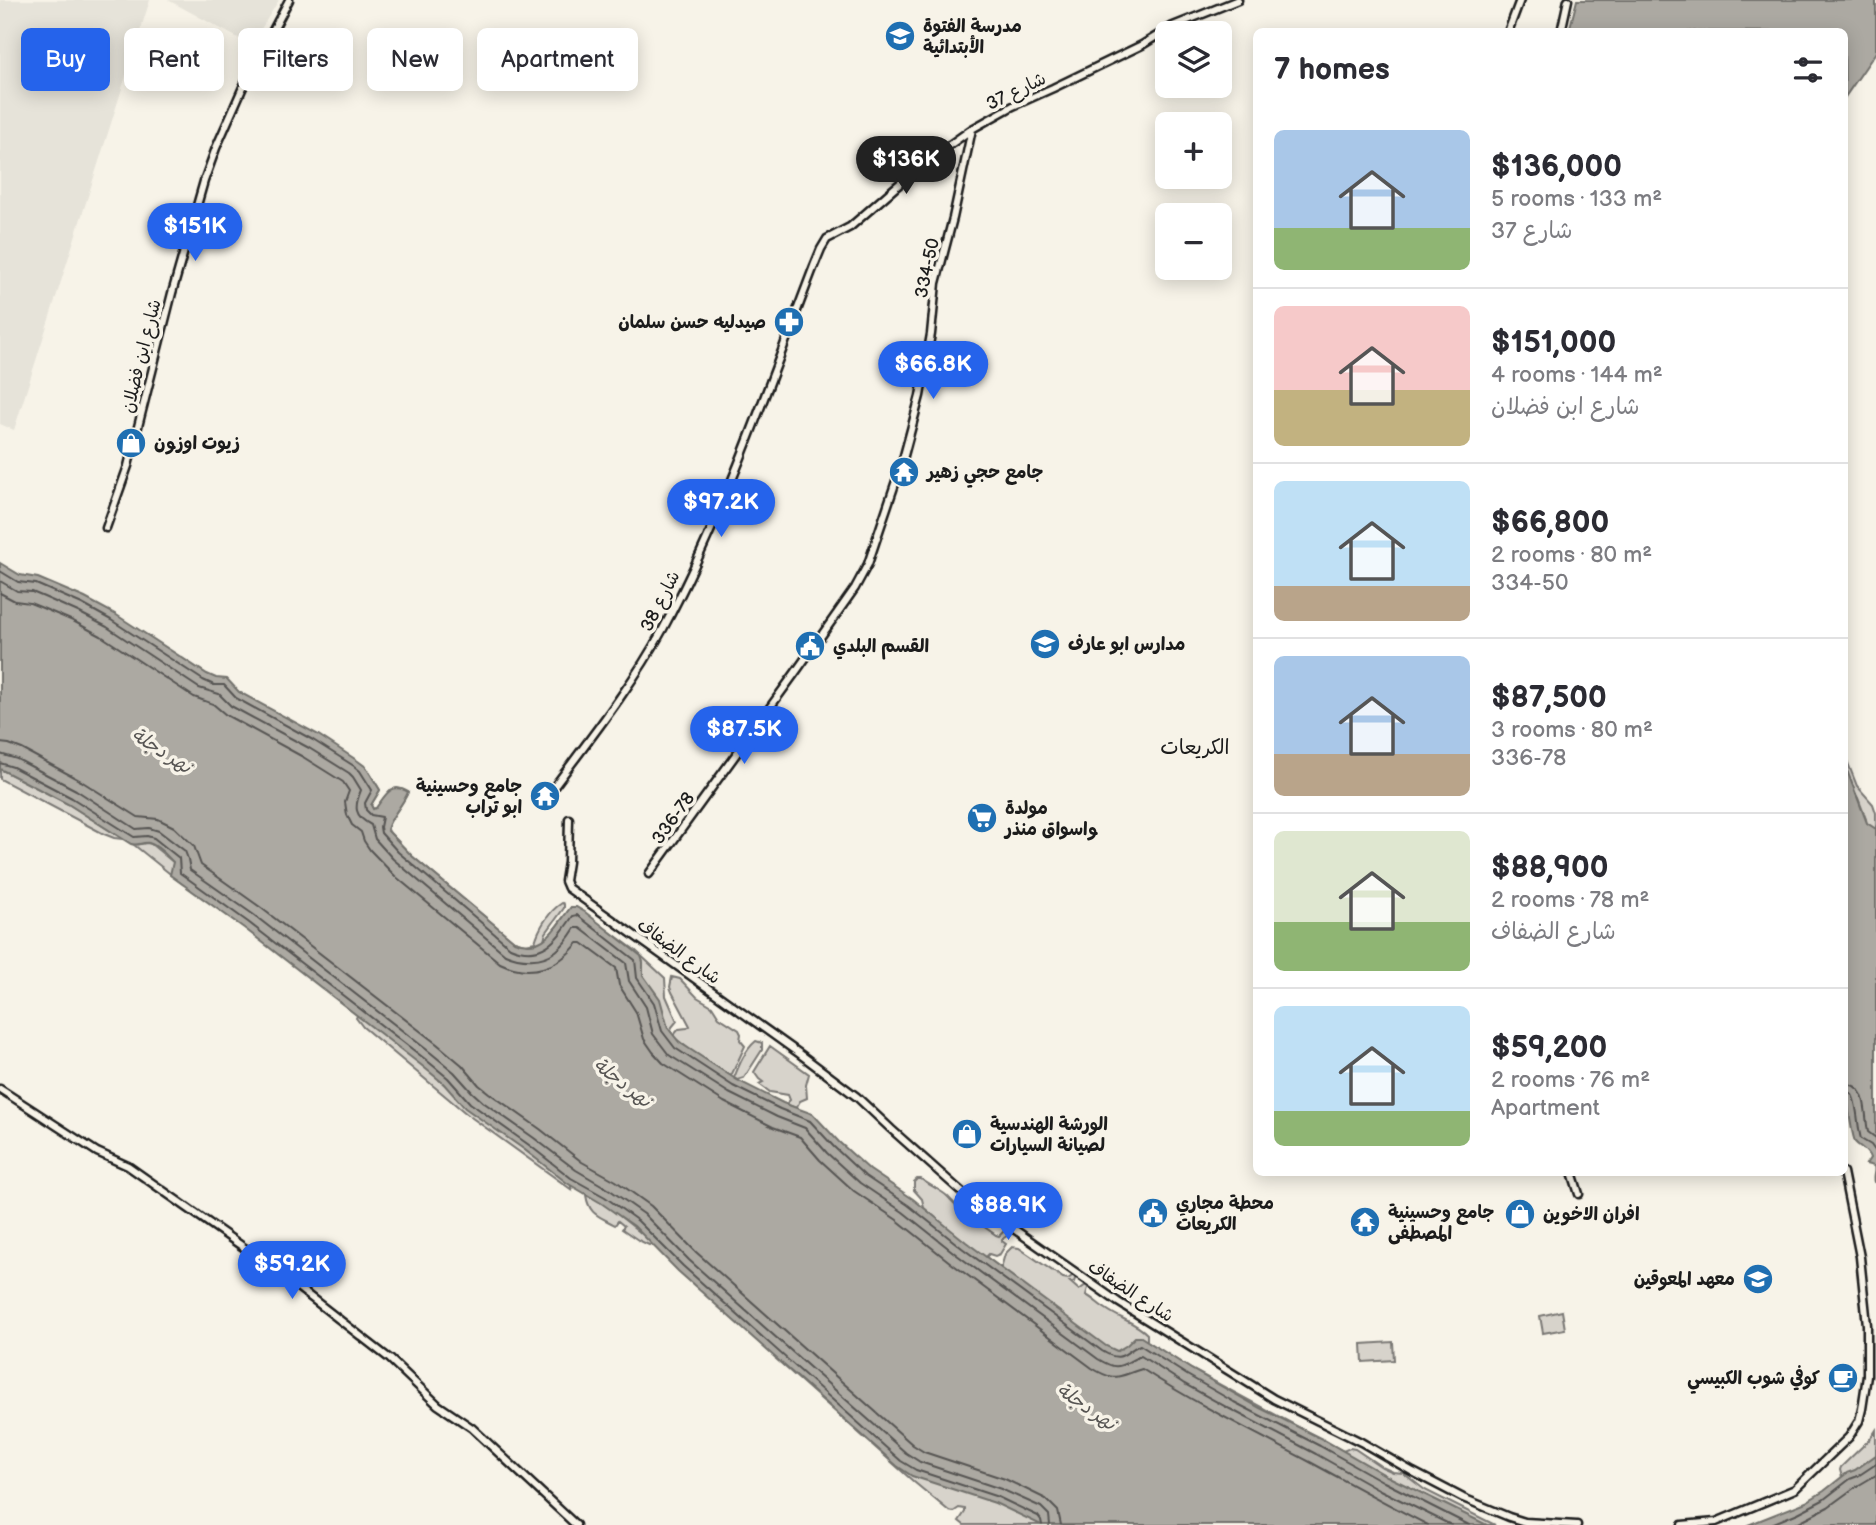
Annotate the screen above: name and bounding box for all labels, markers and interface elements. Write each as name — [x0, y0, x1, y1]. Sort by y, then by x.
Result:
place label: مدرسة الفتوة الأبتدائية — [923, 16, 1022, 58]
school or university icon: مدرسة الفتوة الأبتدائية — [883, 19, 917, 53]
map controls — [1155, 21, 1232, 280]
button: layers — [1155, 21, 1232, 98]
chip: Buy — [21, 28, 110, 91]
chip: Rent — [124, 28, 224, 91]
chip: Filters — [238, 28, 353, 91]
chip: New — [367, 28, 463, 91]
chip: Apartment — [477, 28, 638, 91]
icon: filters — [1789, 51, 1827, 89]
text: 7 homes — [1274, 52, 1390, 88]
street label: شارع 37 — [983, 68, 1050, 116]
button: + — [1155, 112, 1232, 189]
pin: $136K — [857, 136, 955, 196]
text: $136K — [872, 145, 940, 173]
text: $136,000 — [1491, 149, 1622, 185]
icon: home — [1330, 158, 1414, 242]
text: 5 rooms · 133 m² — [1491, 185, 1662, 213]
button: − — [1155, 203, 1232, 280]
pin: $151K — [146, 204, 244, 263]
text: $151K — [163, 212, 227, 240]
text: شارع 37 — [1491, 217, 1572, 245]
street label: 334-50 — [911, 236, 944, 300]
street label: شارع ابن فضلان — [117, 297, 167, 415]
pharmacy icon: صيدليه حسن سلمان — [772, 305, 806, 339]
place label: صيدليه حسن سلمان — [618, 312, 766, 333]
text: $151,000 — [1491, 325, 1616, 361]
icon: home — [1330, 334, 1414, 418]
pin: $66.8K — [876, 342, 990, 401]
text: $66.8K — [894, 350, 972, 378]
text: 4 rooms · 144 m² — [1491, 361, 1663, 389]
text: شارع ابن فضلان — [1491, 393, 1640, 421]
shop icon: زيوت اوزون — [114, 426, 148, 460]
place label: زيوت اوزون — [154, 433, 240, 455]
temple icon: جامع حجي زهير — [887, 455, 921, 489]
place label: جامع حجي زهير — [925, 462, 1043, 488]
pin: $97.2K — [664, 480, 778, 539]
text: $97.2K — [683, 488, 759, 516]
text: $66,800 — [1491, 505, 1609, 541]
icon: home — [1330, 509, 1414, 593]
text: 2 rooms · 80 m² — [1491, 541, 1652, 569]
street label: شارع 38 — [636, 567, 686, 636]
text: 334-50 — [1491, 569, 1568, 597]
school or university icon: مدارس ابو عارف — [1028, 627, 1062, 661]
public building icon: القسم البلدي — [793, 629, 827, 663]
place label: مدارس ابو عارف — [1068, 634, 1185, 655]
place label: القسم البلدي — [833, 636, 929, 660]
text: $87,500 — [1491, 680, 1607, 716]
icon: home — [1330, 684, 1414, 768]
pin: $87.5K — [687, 706, 801, 766]
text: $87.5K — [706, 715, 782, 743]
text: 3 rooms · 80 m² — [1491, 716, 1653, 744]
water label: نهر دجلة — [127, 723, 197, 780]
district label: الكريعات — [1160, 735, 1230, 760]
text: 336-78 — [1491, 744, 1566, 772]
place label: جامع وحسينية ابو تراب — [416, 776, 522, 818]
temple icon: جامع وحسينية ابو تراب — [528, 779, 562, 813]
street label: 336-78 — [648, 788, 699, 848]
place label: مولدة واسواق منذر — [1003, 798, 1099, 841]
supermarket icon: مولدة واسواق منذر — [965, 801, 999, 835]
text: $88,900 — [1491, 850, 1608, 886]
icon: home — [1330, 859, 1414, 943]
text: 2 rooms · 78 m² — [1491, 886, 1649, 914]
street label: شارع الضفاف — [632, 914, 724, 989]
text: شارع الضفاف — [1491, 918, 1616, 946]
text: $59,200 — [1491, 1030, 1607, 1066]
icon: home — [1330, 1034, 1414, 1118]
water label: نهر دجلة — [589, 1054, 657, 1114]
text: 2 rooms · 76 m² — [1491, 1066, 1650, 1094]
text: Apartment — [1491, 1094, 1600, 1122]
place label: الورشة الهندسية لصيانة السيارات — [990, 1114, 1108, 1156]
shop icon: الورشة الهندسية لصيانة السيارات — [950, 1117, 984, 1151]
pin: $88.9K — [951, 1182, 1065, 1242]
text: $88.9K — [970, 1191, 1046, 1219]
place label: محطة مجاري الكريعات — [1176, 1193, 1274, 1235]
public building icon: محطة مجاري الكريعات — [1136, 1196, 1170, 1230]
shop icon: افران الاخوين — [1503, 1197, 1537, 1231]
place label: جامع وحسينية المصطفى — [1388, 1202, 1494, 1245]
place label: افران الاخوين — [1543, 1204, 1640, 1226]
temple icon: جامع وحسينية المصطفى — [1348, 1205, 1382, 1239]
pin: $59.2K — [235, 1242, 349, 1301]
text: $59.2K — [254, 1250, 330, 1278]
street label: شارع الضفاف — [1083, 1256, 1177, 1328]
school or university icon: معهد المعوقين — [1741, 1262, 1775, 1296]
place label: معهد المعوقين — [1634, 1269, 1735, 1291]
cafe icon: كوفي شوب الكبيسي — [1826, 1361, 1860, 1395]
place label: كوفي شوب الكبيسي — [1687, 1365, 1820, 1394]
water label: نهر دجلة — [1052, 1379, 1122, 1437]

